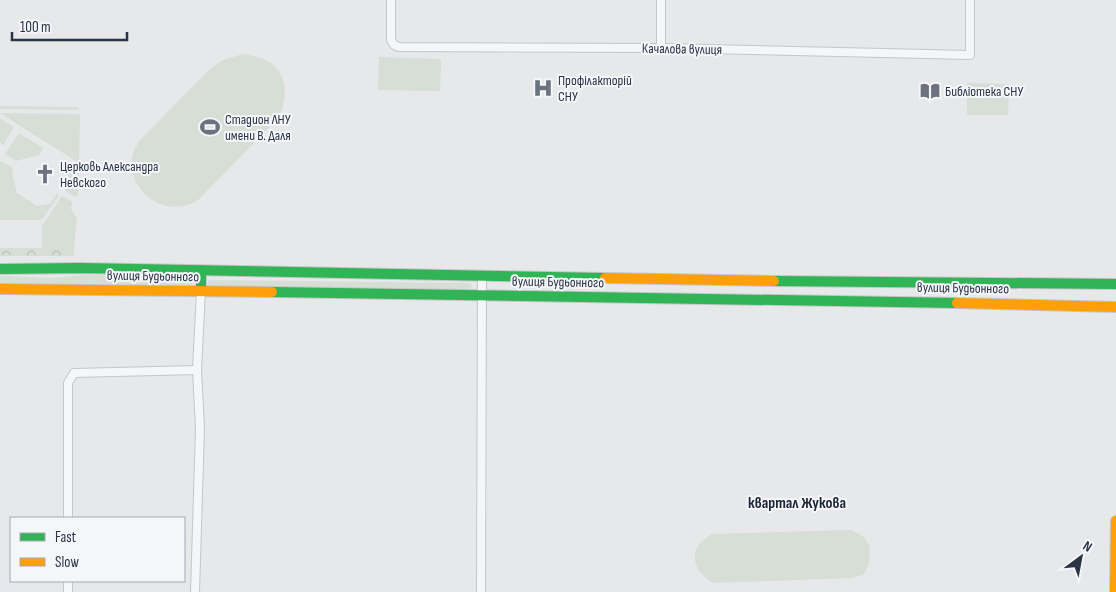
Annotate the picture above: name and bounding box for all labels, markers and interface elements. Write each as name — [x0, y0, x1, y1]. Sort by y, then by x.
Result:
scale bar — [12, 10, 128, 42]
text: 100 m — [20, 18, 51, 37]
street label: Качалова вулиця — [642, 40, 722, 58]
place label: Профілакторій СНУ — [558, 72, 632, 105]
hospital icon: Профілакторій СНУ — [532, 77, 554, 99]
library icon: Библіотека СНУ — [919, 80, 941, 102]
place label: Библіотека СНУ — [945, 83, 1023, 100]
place label: Стадион ЛНУ имени В. Даля — [225, 111, 291, 144]
sports icon: Стадион ЛНУ имени В. Даля — [199, 116, 221, 138]
place label: Церковь Александра Невского — [60, 158, 158, 191]
church icon: Церковь Александра Невского — [34, 163, 56, 185]
street label: вулиця Будьонного — [107, 267, 199, 285]
street label: вулиця Будьонного — [512, 273, 604, 291]
street label: вулиця Будьонного — [917, 279, 1009, 297]
district label: квартал Жукова — [748, 494, 846, 513]
legend — [10, 517, 185, 582]
text: Fast — [55, 528, 77, 547]
north arrow — [1056, 532, 1106, 582]
text: N — [1080, 537, 1095, 556]
text: Slow — [55, 553, 79, 572]

